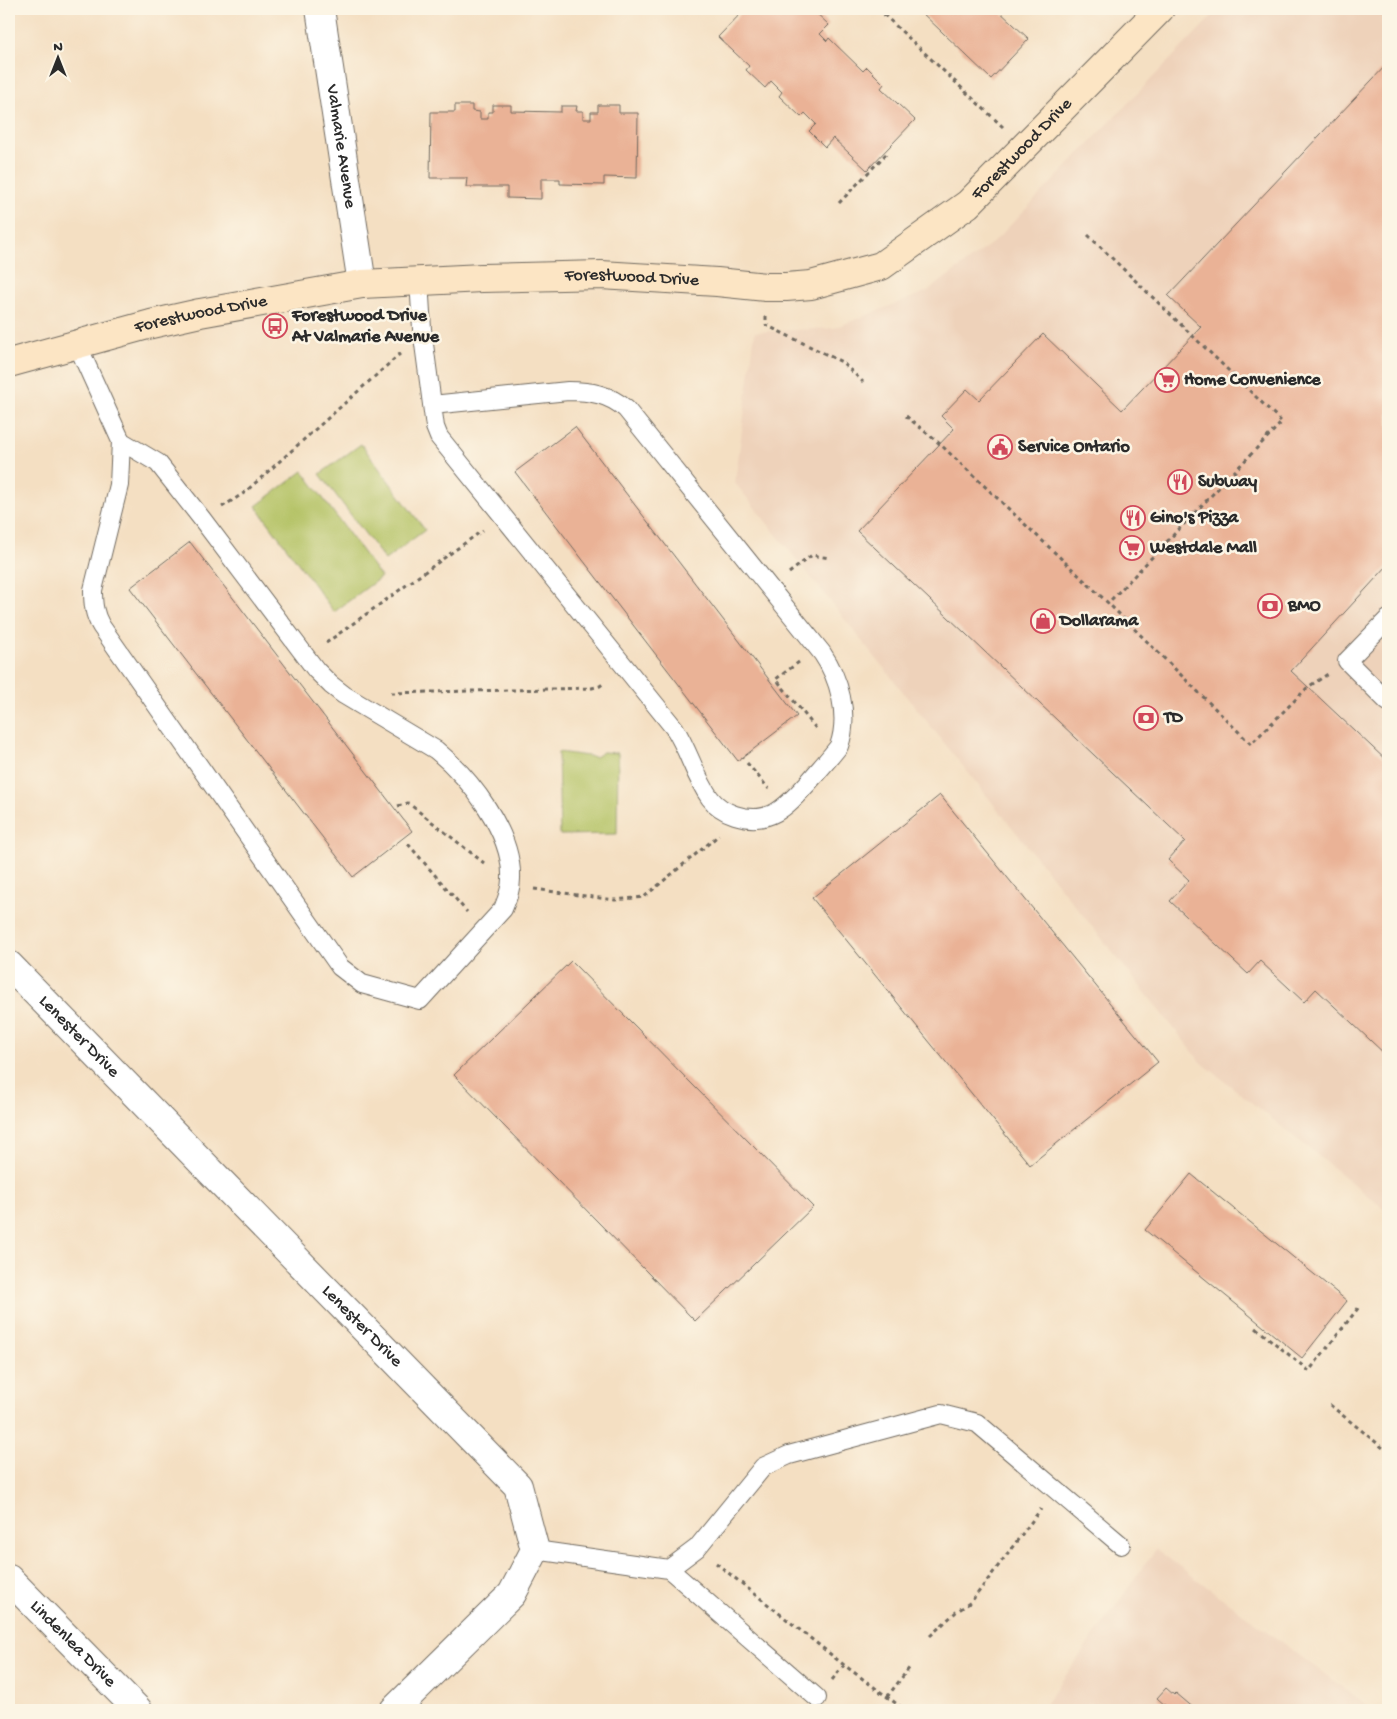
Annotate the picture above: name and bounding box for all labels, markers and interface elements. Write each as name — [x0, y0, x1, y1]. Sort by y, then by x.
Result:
north arrow — [32, 32, 82, 82]
text: N — [53, 39, 63, 56]
street label: Valmarie Avenue — [321, 82, 361, 210]
street label: Forestwood Drive — [966, 93, 1077, 205]
street label: Forestwood Drive — [563, 264, 700, 291]
street label: Forestwood Drive — [131, 291, 269, 339]
place label: Forestwood Drive At Valmarie Avenue — [291, 306, 440, 348]
bus stop icon: Forestwood Drive At Valmarie Avenue — [262, 313, 288, 339]
supermarket icon: Home Convenience — [1154, 367, 1180, 393]
place label: Home Convenience — [1184, 370, 1321, 391]
public building icon: Service Ontario — [987, 434, 1013, 460]
place label: Service Ontario — [1018, 437, 1131, 458]
restaurant icon: Subway — [1167, 469, 1193, 495]
place label: Subway — [1198, 472, 1257, 493]
restaurant icon: Gino's Pizza — [1120, 505, 1146, 531]
place label: Gino's Pizza — [1150, 508, 1239, 529]
supermarket icon: Westdale Mall — [1119, 535, 1145, 561]
place label: Westdale Mall — [1149, 538, 1257, 559]
bank icon: BMO — [1257, 593, 1283, 619]
place label: BMO — [1287, 596, 1321, 617]
shop icon: Dollarama — [1030, 608, 1056, 634]
place label: Dollarama — [1058, 611, 1139, 632]
bank icon: TD — [1133, 705, 1159, 731]
place label: TD — [1162, 708, 1184, 729]
street label: Lenester Drive — [34, 991, 124, 1083]
street label: Lenester Drive — [317, 1281, 407, 1372]
street label: Lindenlea Drive — [25, 1596, 121, 1692]

